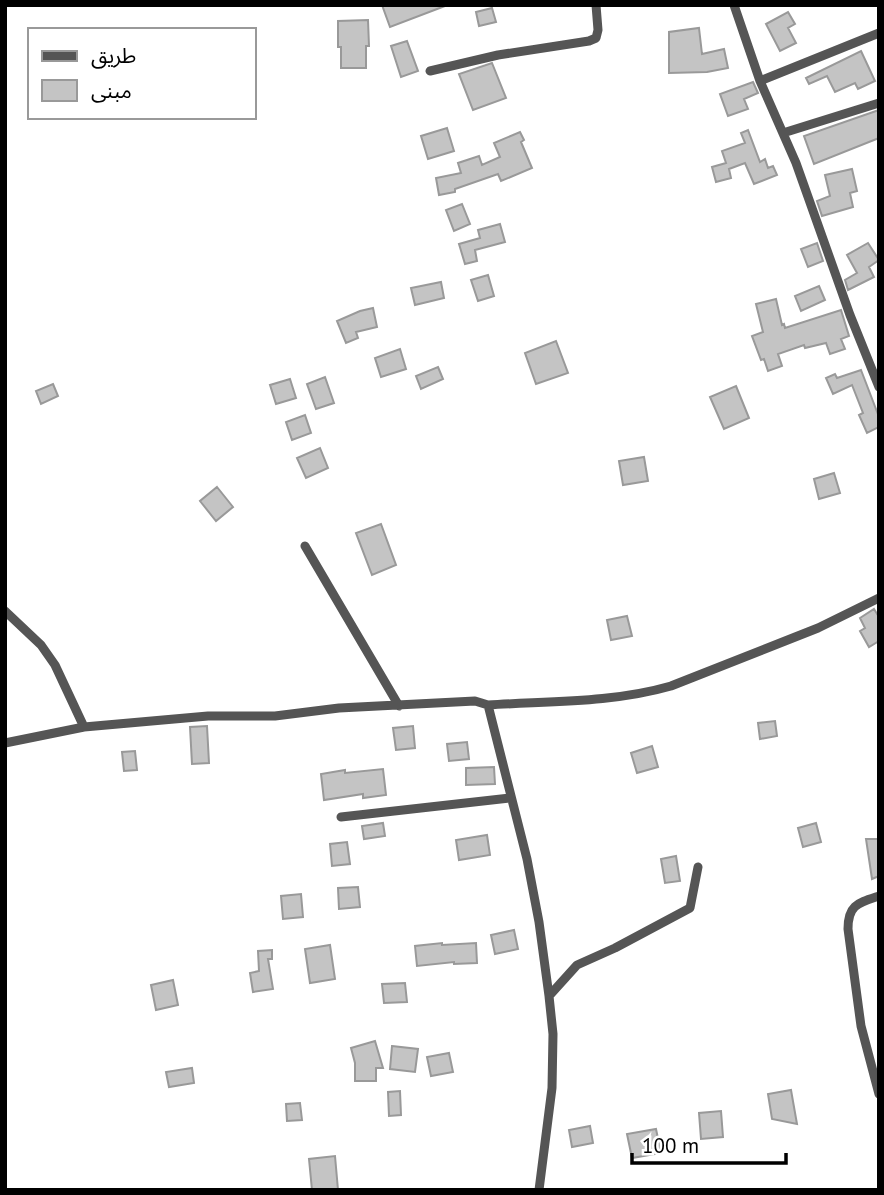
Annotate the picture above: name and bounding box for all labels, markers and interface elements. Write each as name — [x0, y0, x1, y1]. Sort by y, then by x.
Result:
legend — [28, 28, 256, 119]
text: طريق — [91, 42, 136, 69]
text: مبنى — [91, 77, 132, 104]
scale bar — [632, 1122, 786, 1166]
text: 100 m — [642, 1132, 699, 1159]

